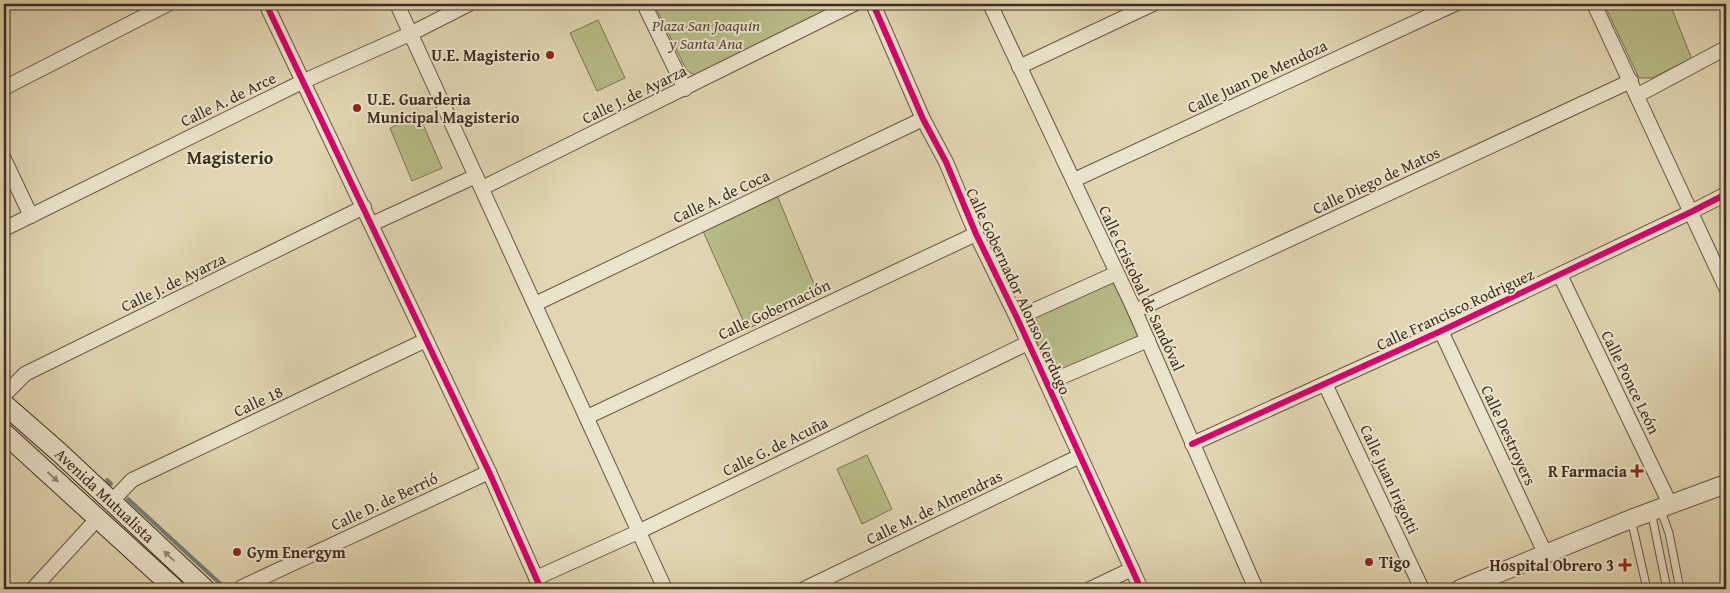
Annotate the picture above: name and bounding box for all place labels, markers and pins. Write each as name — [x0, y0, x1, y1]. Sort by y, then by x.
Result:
place label: U.E. Magisterio — [431, 43, 540, 67]
marker: U.E. Magisterio — [544, 49, 556, 61]
place label: U.E. Guarderia Municipal Magisterio — [367, 87, 520, 129]
marker: U.E. Guarderia Municipal Magisterio — [351, 102, 363, 114]
place label: R Farmacia — [1548, 459, 1628, 483]
marker: R Farmacia — [1631, 465, 1643, 477]
place label: Gym Energym — [247, 540, 346, 564]
marker: Gym Energym — [231, 546, 243, 558]
place label: Tigo — [1379, 550, 1411, 574]
place label: Hospital Obrero 3 — [1489, 553, 1614, 577]
marker: Tigo — [1363, 556, 1375, 568]
marker: Hospital Obrero 3 — [1618, 558, 1632, 572]

